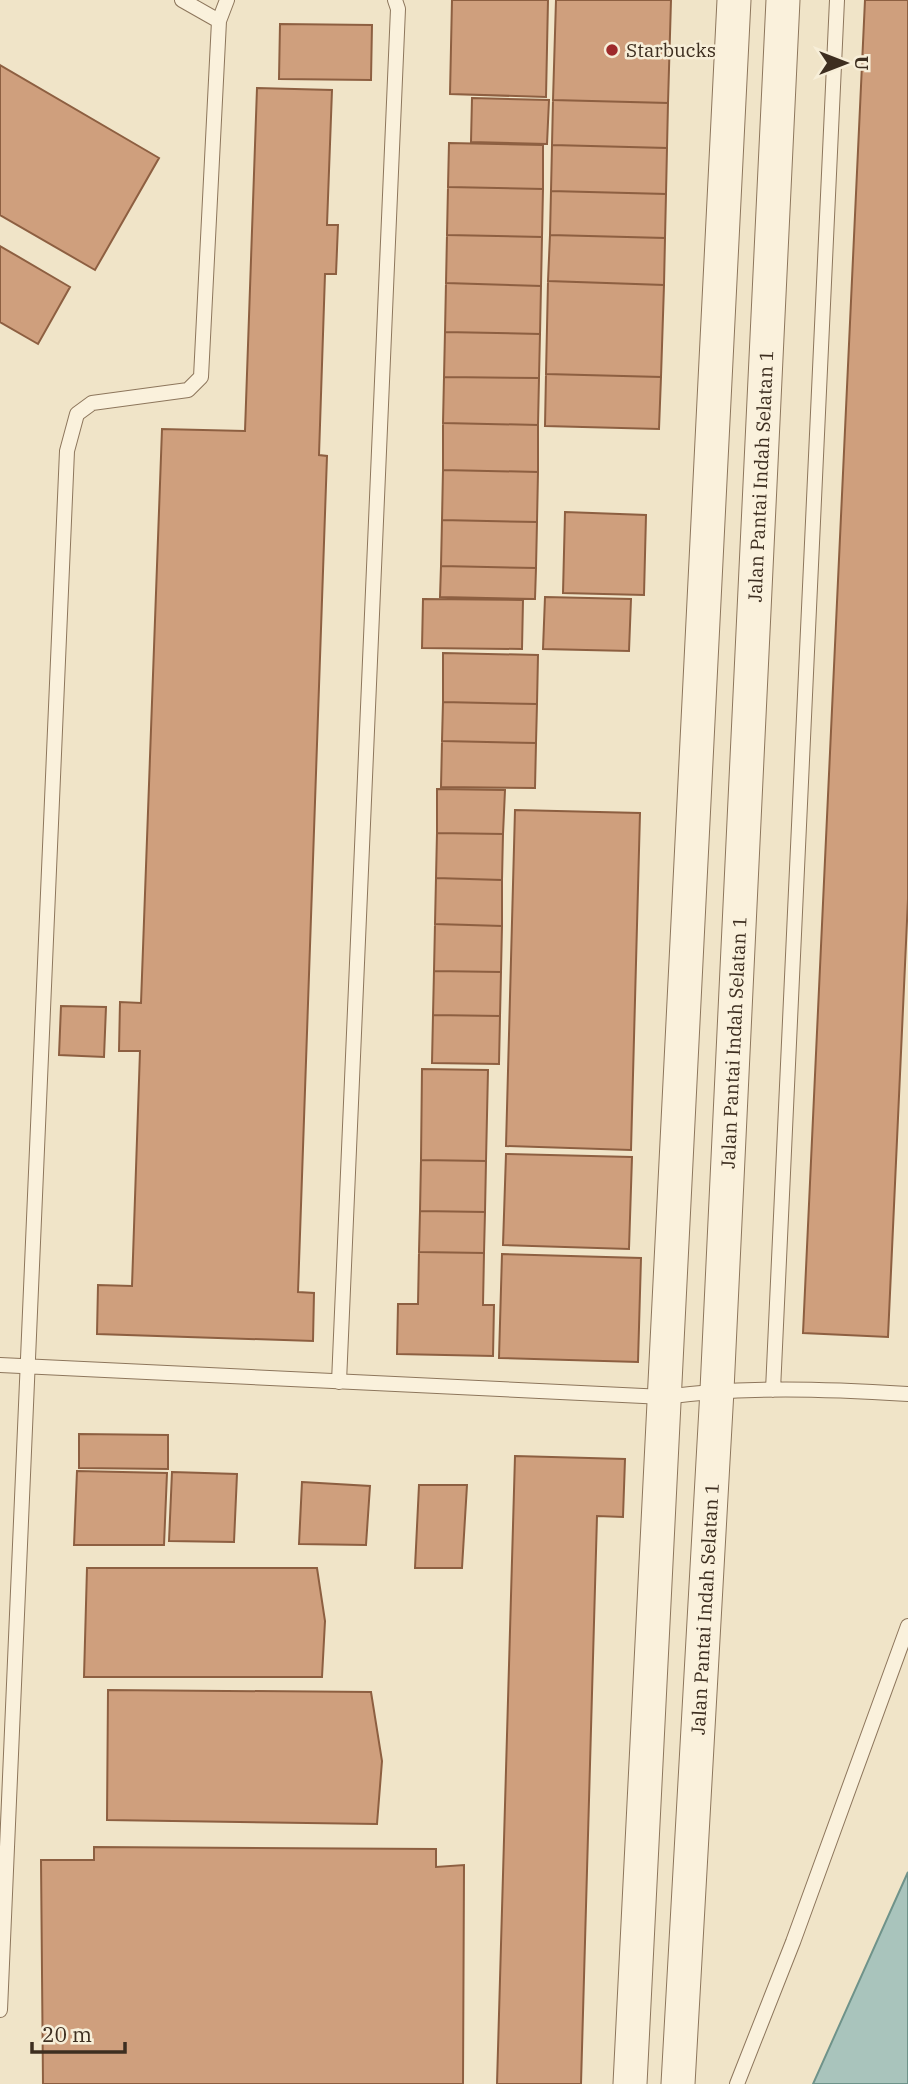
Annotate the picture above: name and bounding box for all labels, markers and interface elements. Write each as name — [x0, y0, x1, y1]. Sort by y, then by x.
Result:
north arrow — [810, 28, 880, 98]
place label: Starbucks — [626, 38, 716, 62]
marker: Starbucks — [604, 42, 620, 58]
text: U — [850, 56, 874, 70]
street label: Jalan Pantai Indah Selatan 1 — [742, 349, 778, 603]
street label: Jalan Pantai Indah Selatan 1 — [716, 916, 751, 1169]
street label: Jalan Pantai Indah Selatan 1 — [686, 1482, 724, 1736]
scale bar — [32, 2010, 124, 2054]
text: 20 m — [42, 2020, 92, 2048]

